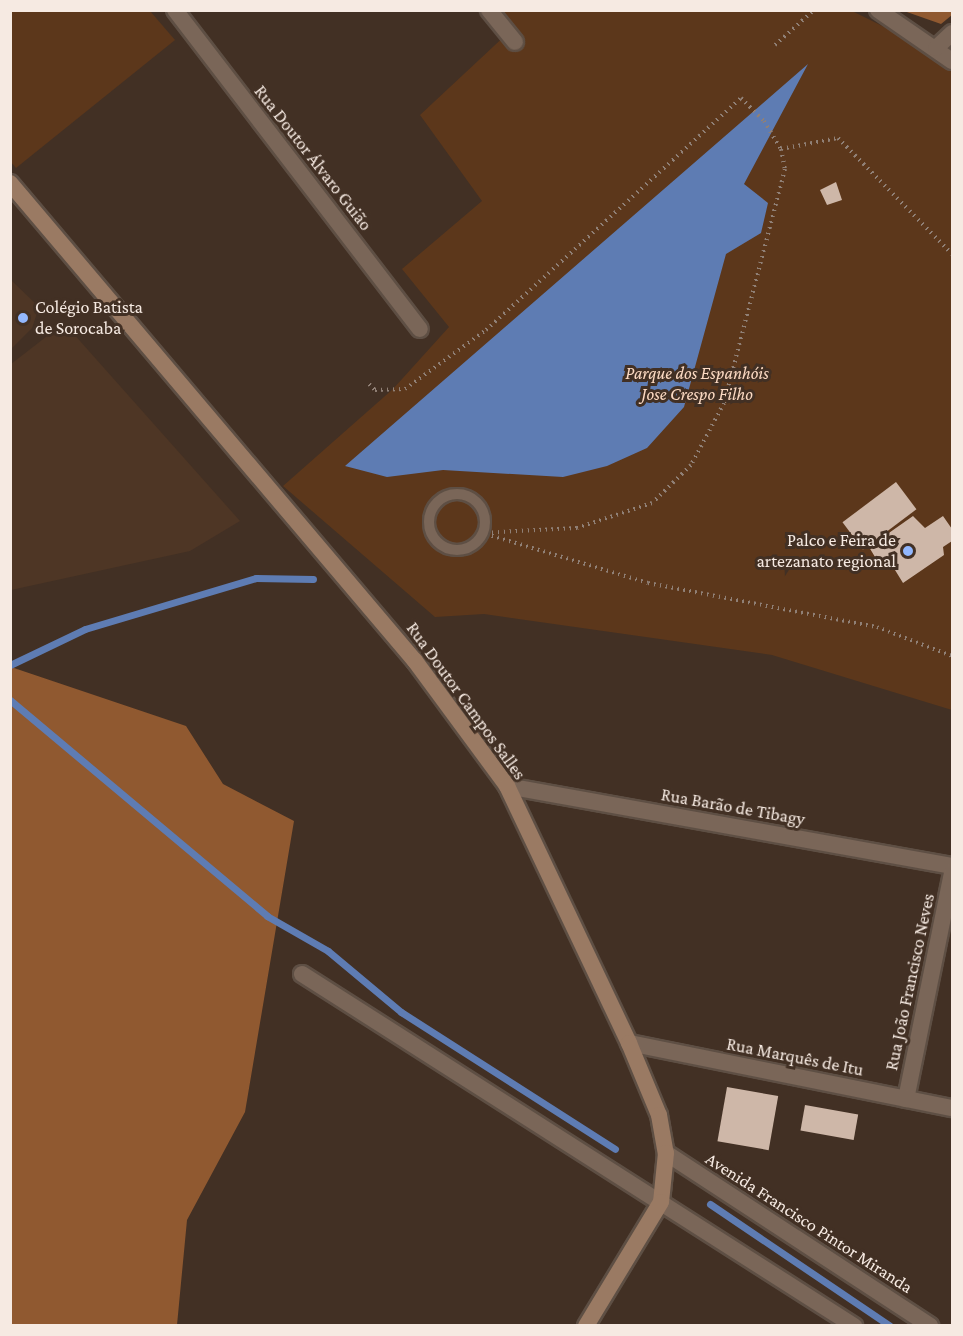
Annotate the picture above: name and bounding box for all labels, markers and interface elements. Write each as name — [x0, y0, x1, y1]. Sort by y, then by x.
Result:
street label: Rua Doutor Álvaro Guião — [249, 81, 377, 235]
place label: Colégio Batista de Sorocaba — [35, 297, 143, 340]
marker: Colégio Batista de Sorocaba — [16, 311, 30, 325]
park label: Parque dos Espanhóis Jose Crespo Filho — [625, 363, 769, 406]
place label: Palco e Feira de artezanato regional — [756, 530, 896, 572]
marker: Palco e Feira de artezanato regional — [901, 544, 915, 558]
street label: Rua Doutor Campos Salles — [402, 618, 530, 784]
street label: Rua Barão de Tibagy — [659, 784, 807, 830]
street label: Rua João Francisco Neves — [881, 892, 939, 1072]
street label: Rua Marquês de Itu — [725, 1033, 865, 1081]
street label: Avenida Francisco Pintor Miranda — [701, 1148, 917, 1298]

